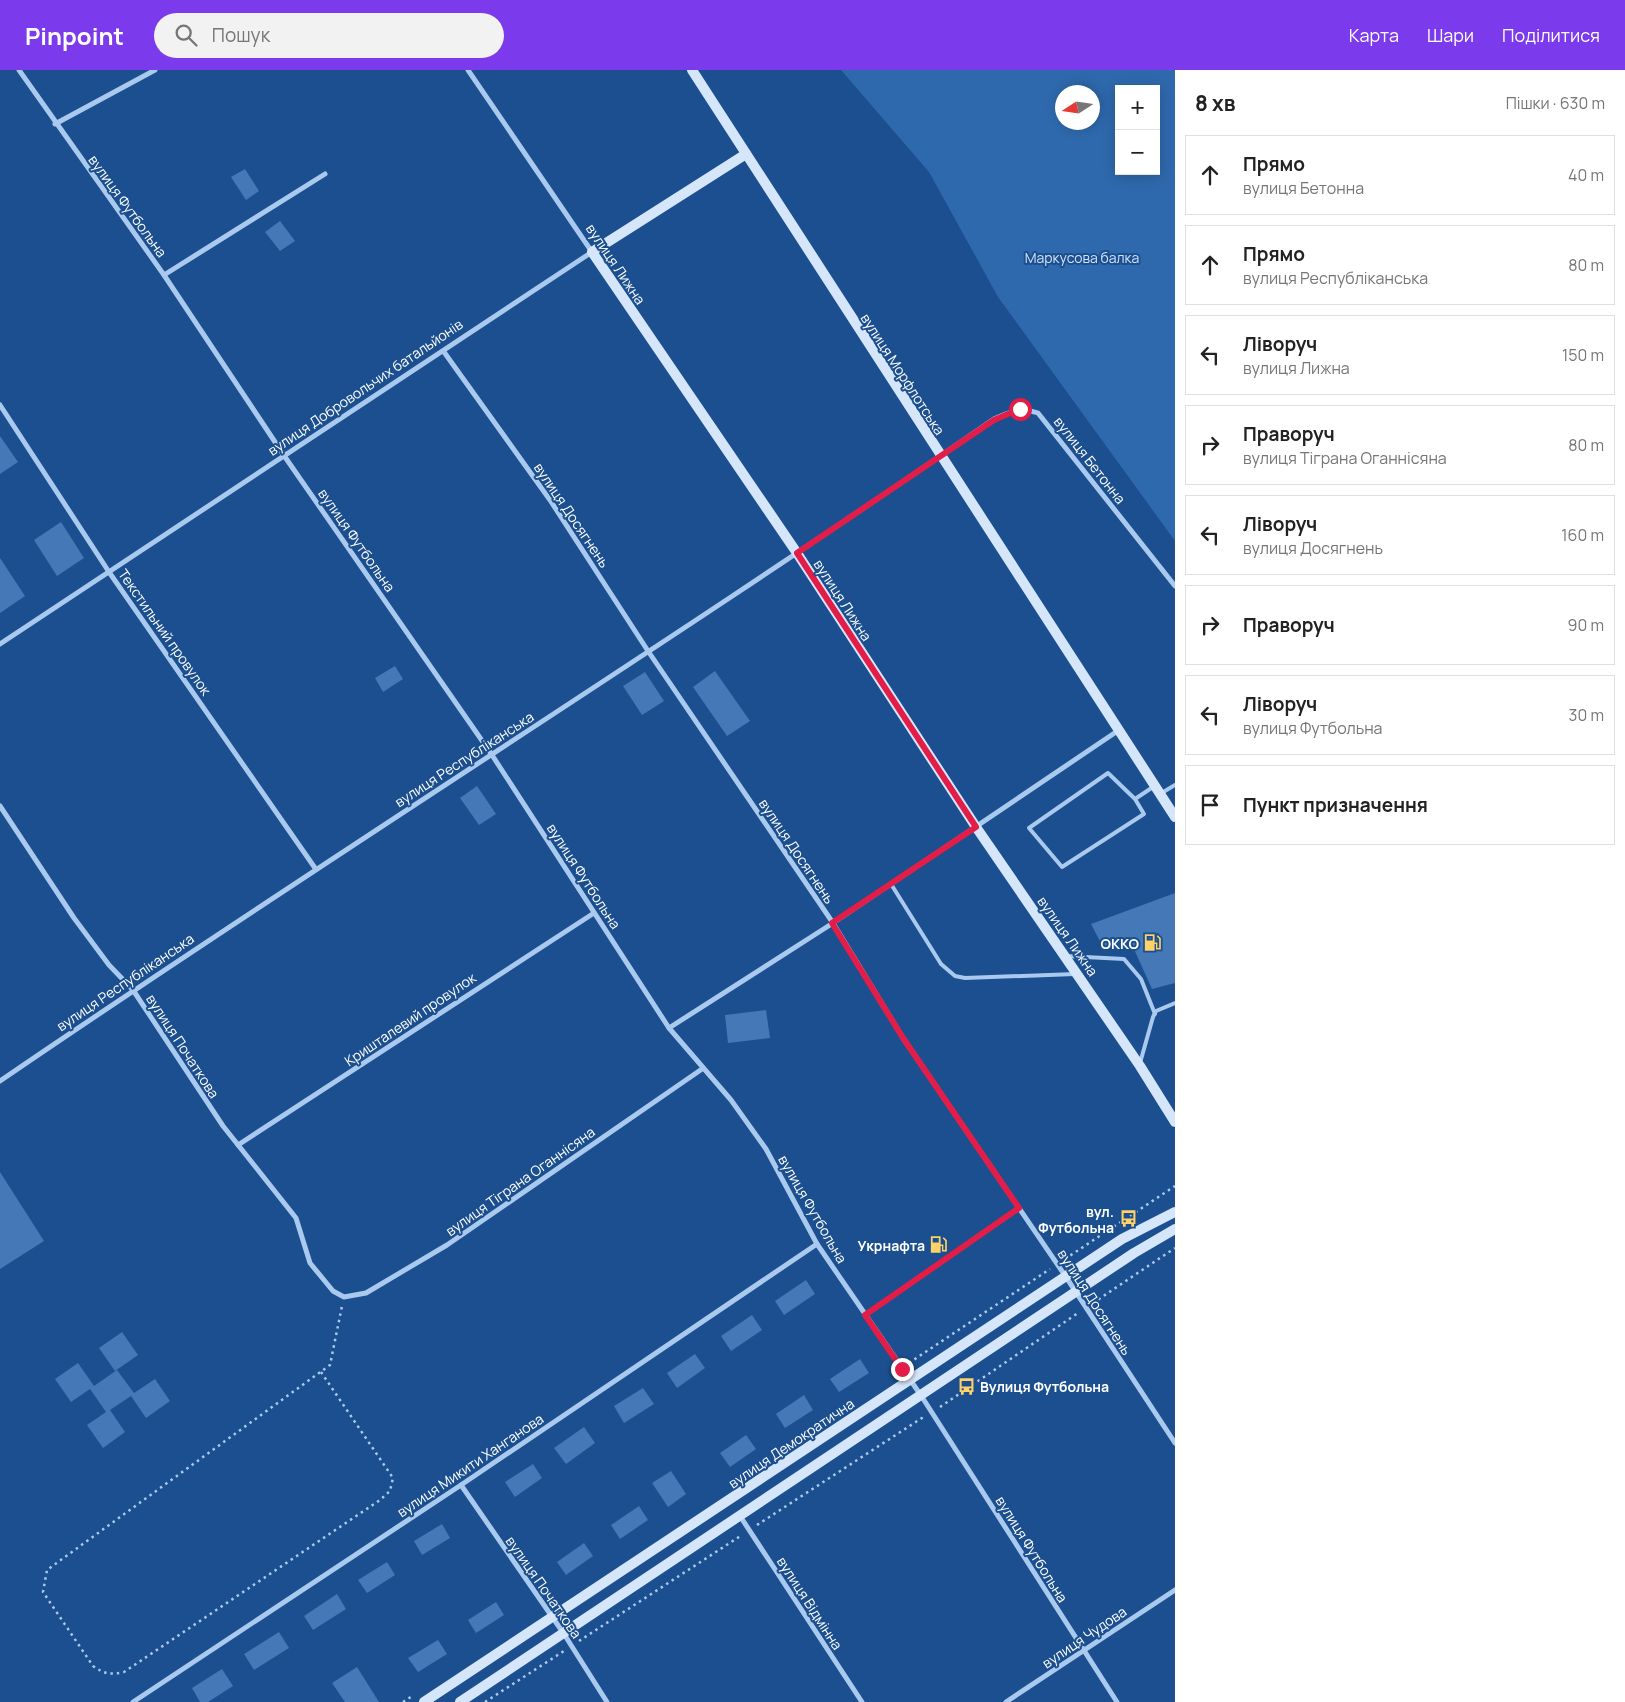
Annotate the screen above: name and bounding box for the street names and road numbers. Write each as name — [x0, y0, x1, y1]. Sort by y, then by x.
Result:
street label: вулиця Футбольна — [84, 151, 172, 261]
street label: вулиця Лижна — [582, 220, 650, 308]
street label: вулиця Морфлотська — [857, 310, 949, 438]
street label: вулиця Добровольчих батальйонів — [264, 314, 467, 460]
street label: вулиця Бетонна — [1050, 412, 1130, 508]
street label: вулиця Досягнень — [530, 459, 614, 571]
street label: вулиця Футбольна — [314, 485, 400, 595]
street label: вулиця Лижна — [810, 556, 876, 644]
street label: Текстильний провулок — [114, 565, 216, 700]
street label: вулиця Республіканська — [391, 707, 537, 811]
street label: вулиця Досягнень — [755, 795, 839, 907]
street label: вулиця Футбольна — [543, 820, 625, 932]
street label: вулиця Лижна — [1033, 892, 1103, 980]
street label: вулиця Республіканська — [53, 929, 197, 1035]
street label: Кришталевий провулок — [341, 967, 480, 1070]
street label: вулиця Початкова — [142, 990, 224, 1102]
street label: вулиця Тіграна Оганнісяна — [442, 1122, 598, 1240]
street label: вулиця Футбольна — [774, 1151, 852, 1267]
street label: вулиця Досягнень — [1054, 1245, 1136, 1359]
street label: вулиця Демократична — [724, 1394, 858, 1492]
street label: вулиця Микити Ханганова — [393, 1409, 547, 1521]
street label: вулиця Футбольна — [992, 1492, 1072, 1606]
street label: вулиця Початкова — [502, 1532, 586, 1642]
street label: вулиця Відмінна — [773, 1553, 847, 1653]
street label: вулиця Чудова — [1038, 1602, 1130, 1672]

